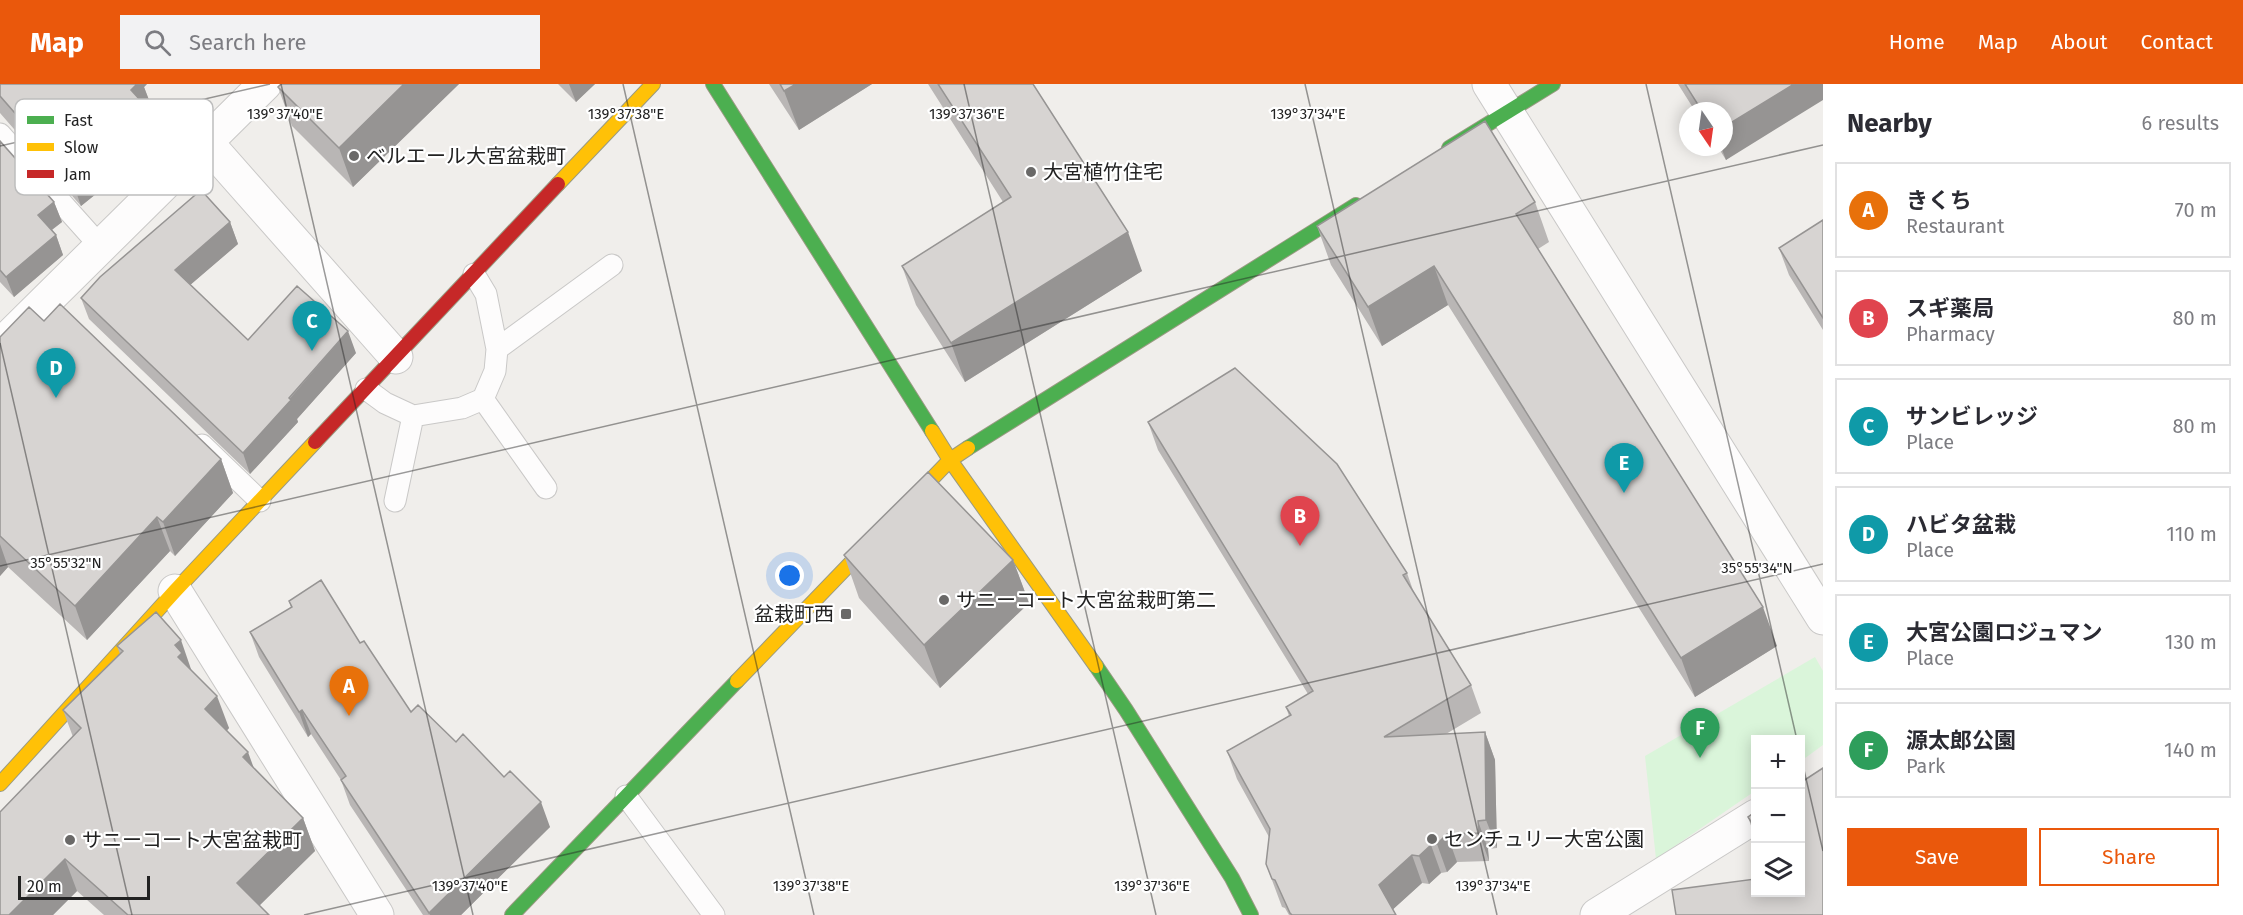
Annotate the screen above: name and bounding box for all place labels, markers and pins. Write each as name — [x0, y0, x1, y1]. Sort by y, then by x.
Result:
place label: ベルエール大宮盆栽町 — [366, 144, 566, 168]
marker: ベルエール大宮盆栽町 — [347, 149, 361, 163]
place label: 大宮植竹住宅 — [1043, 160, 1163, 184]
marker: 大宮植竹住宅 — [1024, 165, 1038, 179]
pin: C — [292, 302, 332, 351]
pin: D — [36, 348, 76, 398]
pin: E — [1604, 444, 1644, 493]
pin: B — [1280, 496, 1320, 546]
place label: サニーコート大宮盆栽町第二 — [956, 588, 1216, 612]
marker: サニーコート大宮盆栽町第二 — [937, 593, 951, 607]
place label: 盆栽町西 — [754, 602, 834, 626]
marker: 盆栽町西 — [839, 607, 853, 621]
pin: A — [330, 666, 368, 716]
pin: F — [1680, 708, 1720, 758]
place label: センチュリー大宮公園 — [1444, 827, 1644, 851]
place label: サニーコート大宮盆栽町 — [82, 828, 302, 852]
marker: センチュリー大宮公園 — [1425, 832, 1439, 846]
marker: サニーコート大宮盆栽町 — [63, 833, 77, 847]

